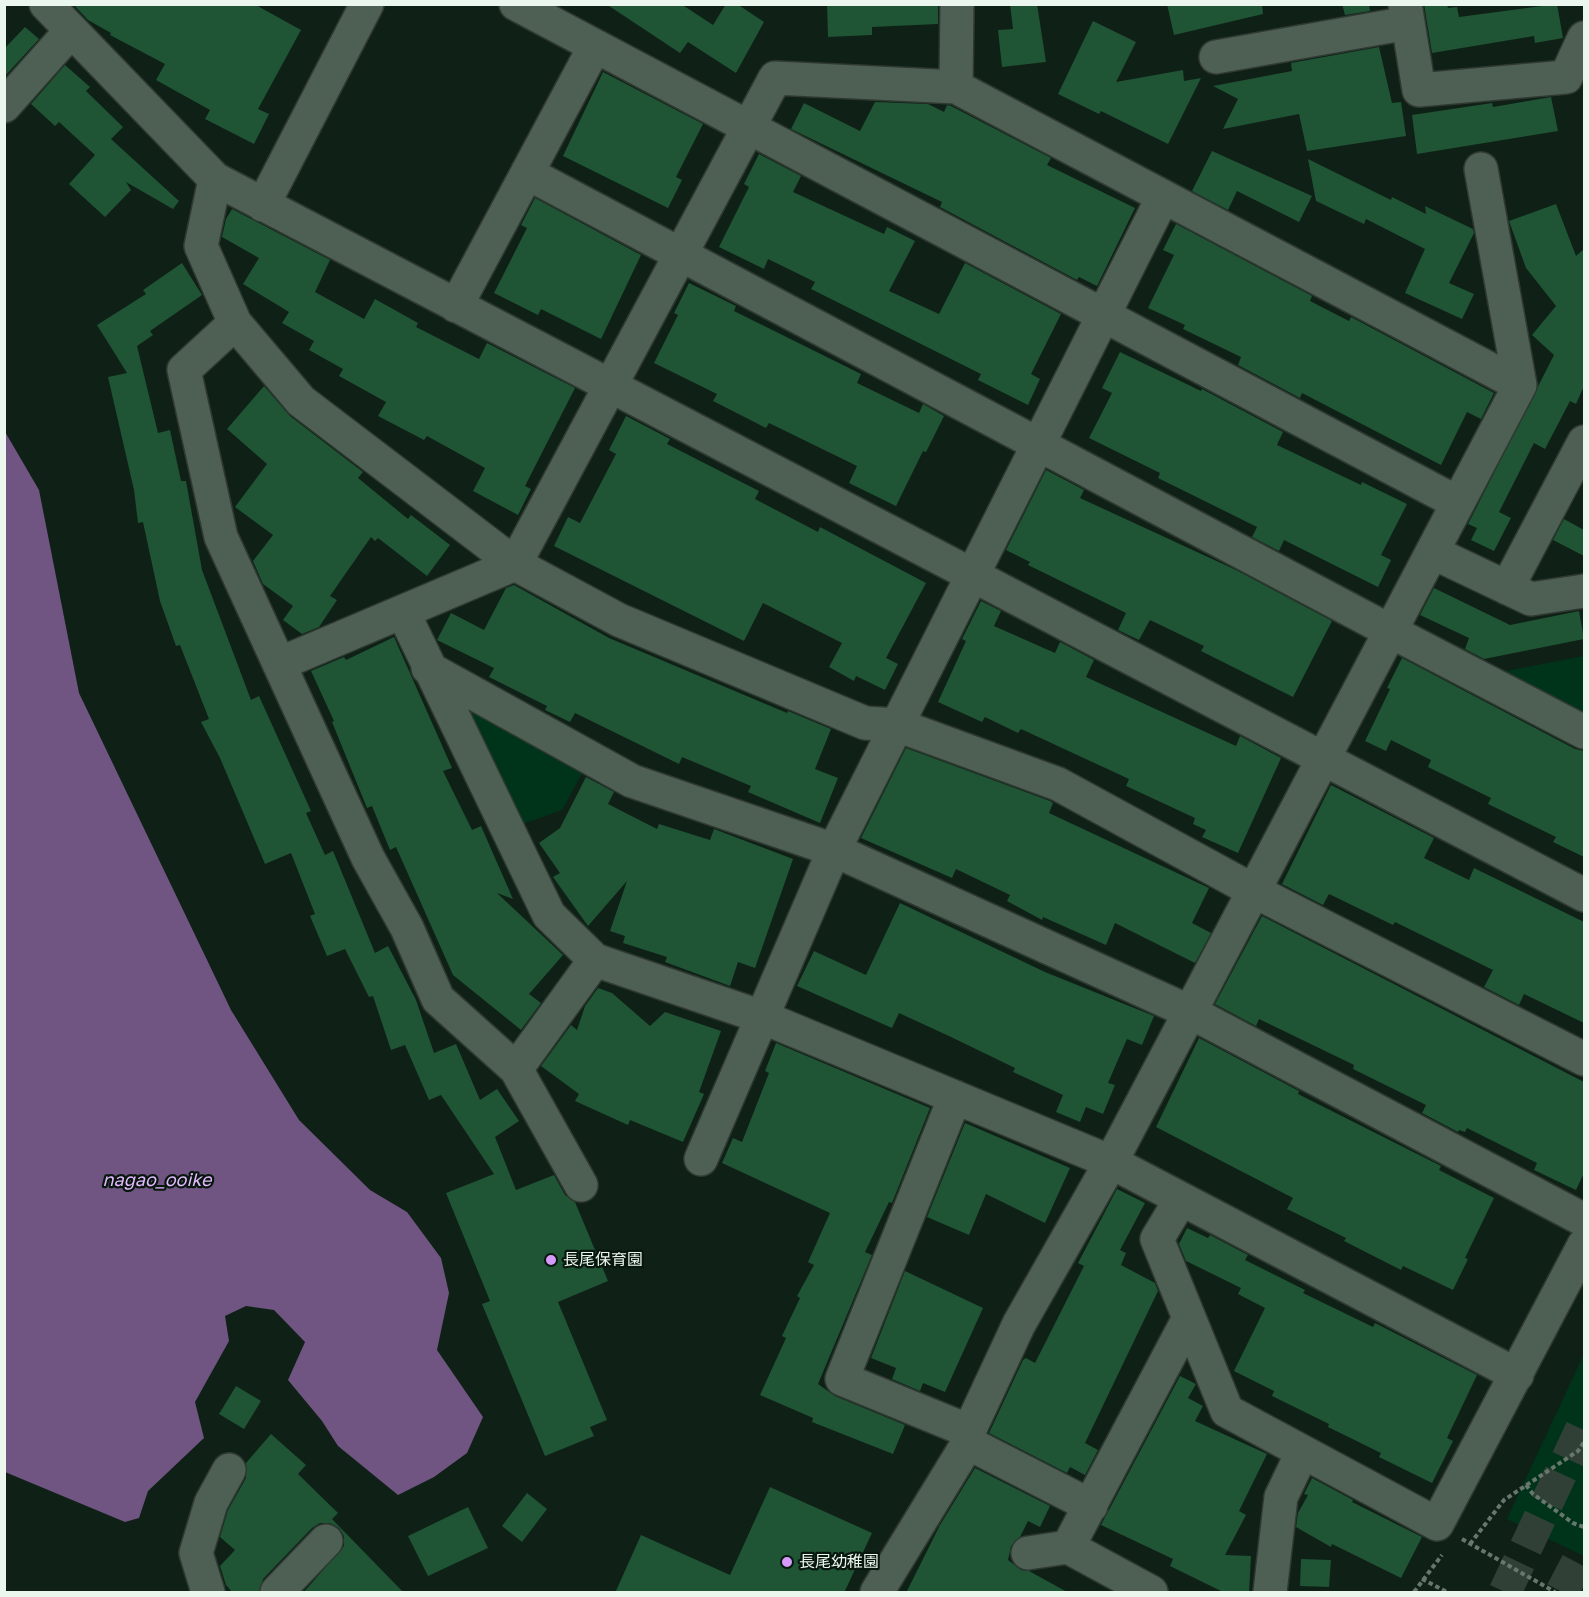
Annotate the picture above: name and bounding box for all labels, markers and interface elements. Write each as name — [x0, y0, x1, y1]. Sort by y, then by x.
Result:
water label: nagao_ooike — [103, 1169, 211, 1191]
place label: 長尾保育園 — [563, 1250, 643, 1270]
marker: 長尾保育園 — [544, 1253, 558, 1267]
place label: 長尾幼稚園 — [799, 1552, 879, 1572]
marker: 長尾幼稚園 — [780, 1555, 794, 1569]

